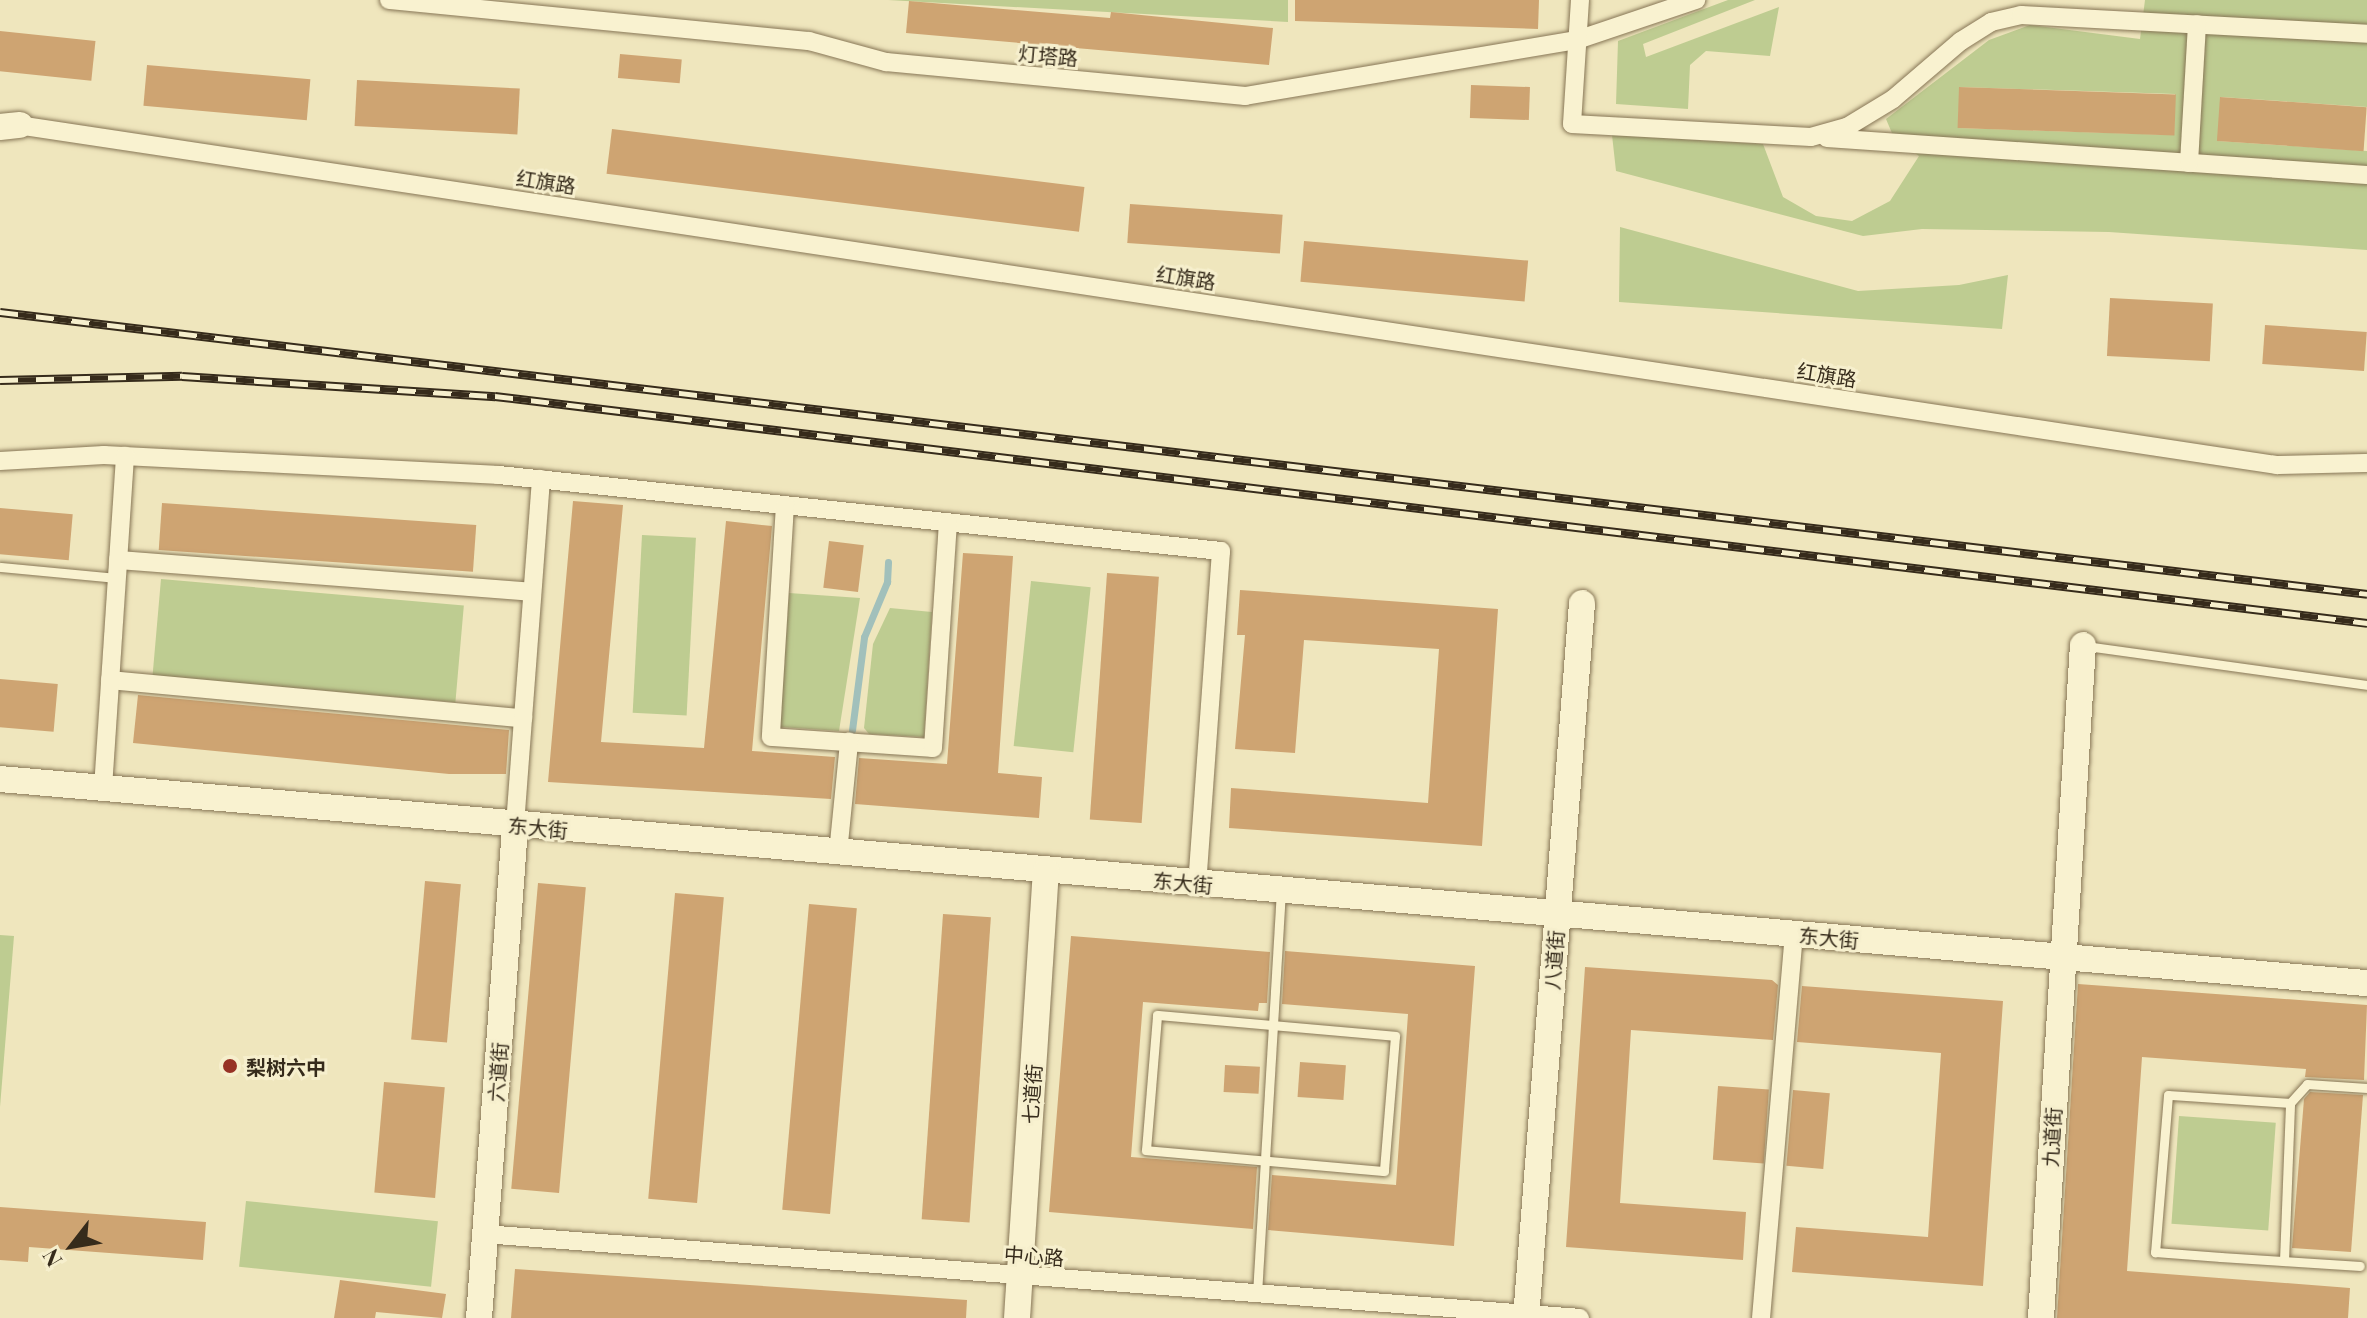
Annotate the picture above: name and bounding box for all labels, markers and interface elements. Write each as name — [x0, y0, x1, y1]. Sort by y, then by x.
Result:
street label: 灯塔路 — [1017, 40, 1079, 70]
street label: 红旗路 — [514, 164, 578, 198]
street label: 红旗路 — [1154, 260, 1218, 294]
street label: 红旗路 — [1795, 357, 1859, 391]
street label: 东大街 — [507, 812, 569, 842]
street label: 东大街 — [1152, 867, 1214, 897]
street label: 东大街 — [1798, 922, 1860, 952]
street label: 八道街 — [1539, 929, 1567, 991]
street label: 六道街 — [483, 1041, 511, 1103]
place label: 梨树六中 — [246, 1054, 326, 1078]
marker: 梨树六中 — [221, 1057, 239, 1075]
street label: 七道街 — [1017, 1063, 1045, 1125]
street label: 九道街 — [2037, 1106, 2065, 1168]
north arrow — [32, 1206, 112, 1286]
street label: 中心路 — [1003, 1241, 1065, 1269]
text: N — [34, 1244, 68, 1273]

